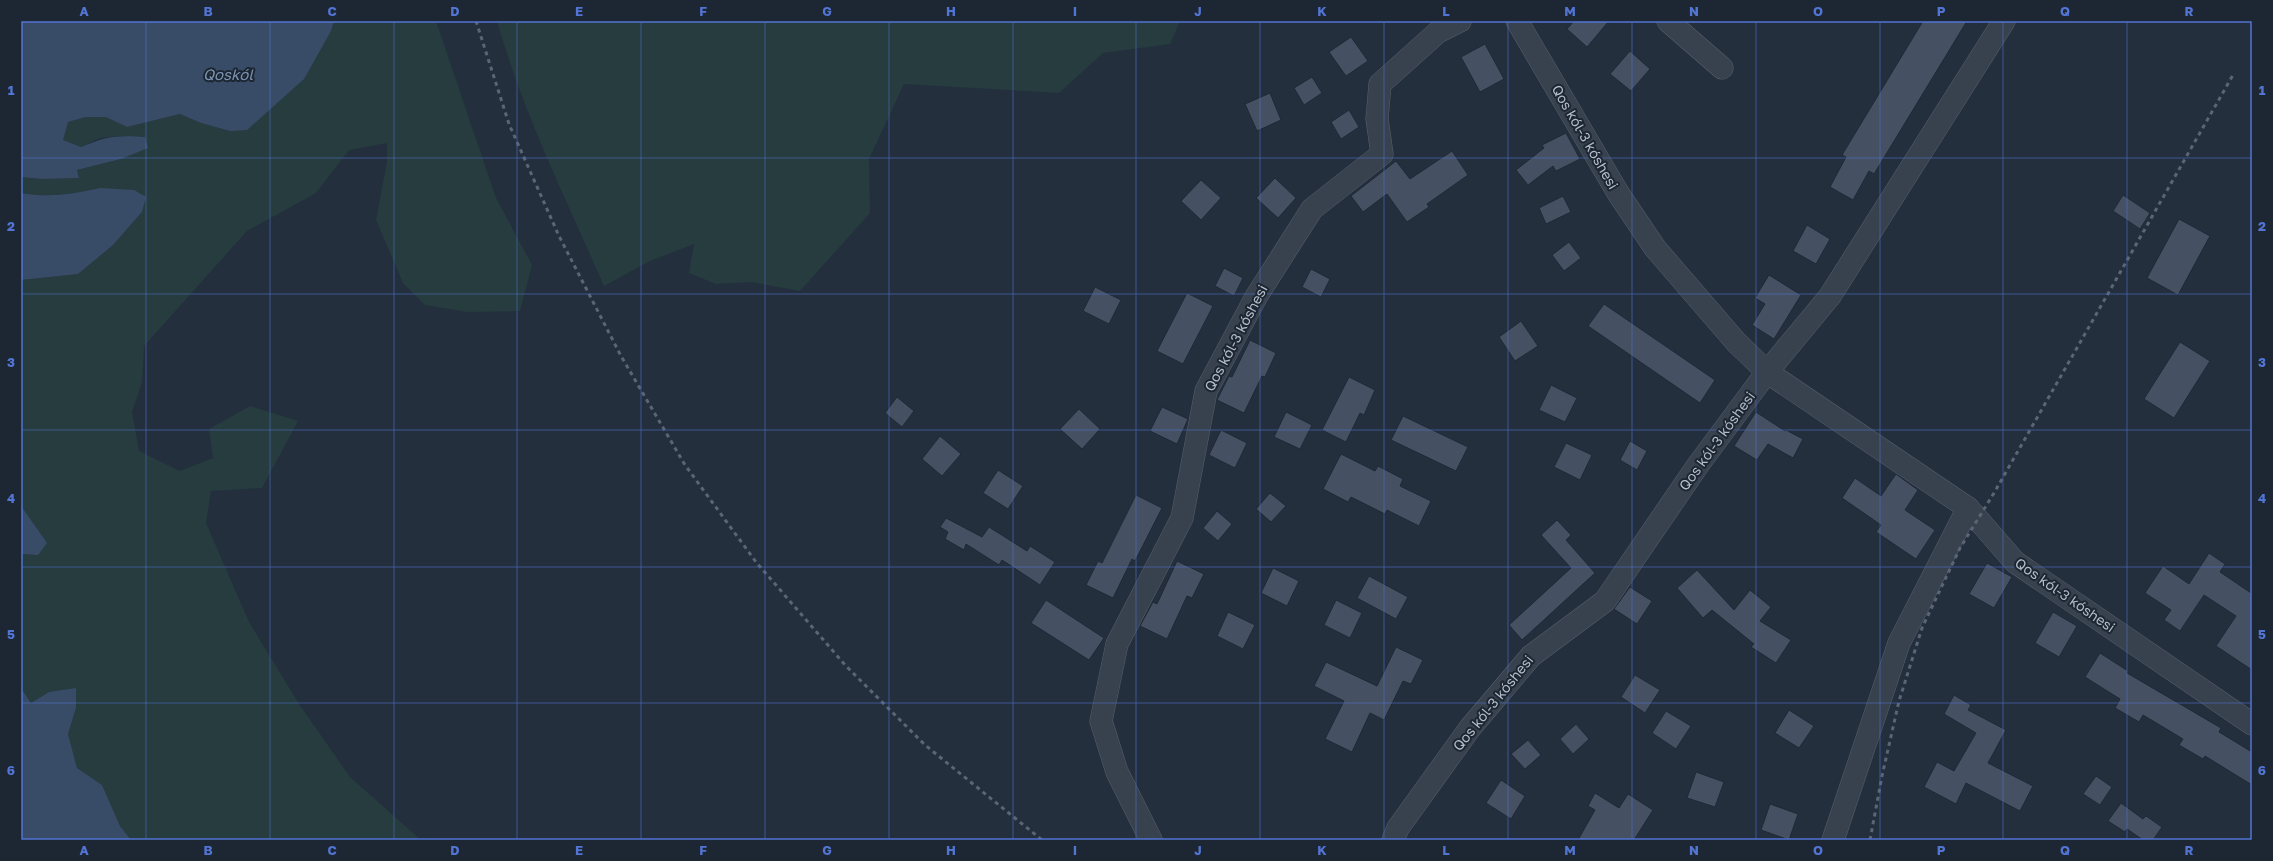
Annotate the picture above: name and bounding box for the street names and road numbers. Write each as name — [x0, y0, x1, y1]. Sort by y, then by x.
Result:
street label: Qos kól-3 kóshesi — [1549, 81, 1622, 192]
street label: Qos kól-3 kóshesi — [1200, 282, 1271, 394]
street label: Qos kól-3 kóshesi — [1675, 388, 1758, 493]
street label: Qos kól-3 kóshesi — [2012, 554, 2118, 635]
street label: Qos kól-3 kóshesi — [1449, 651, 1536, 754]

